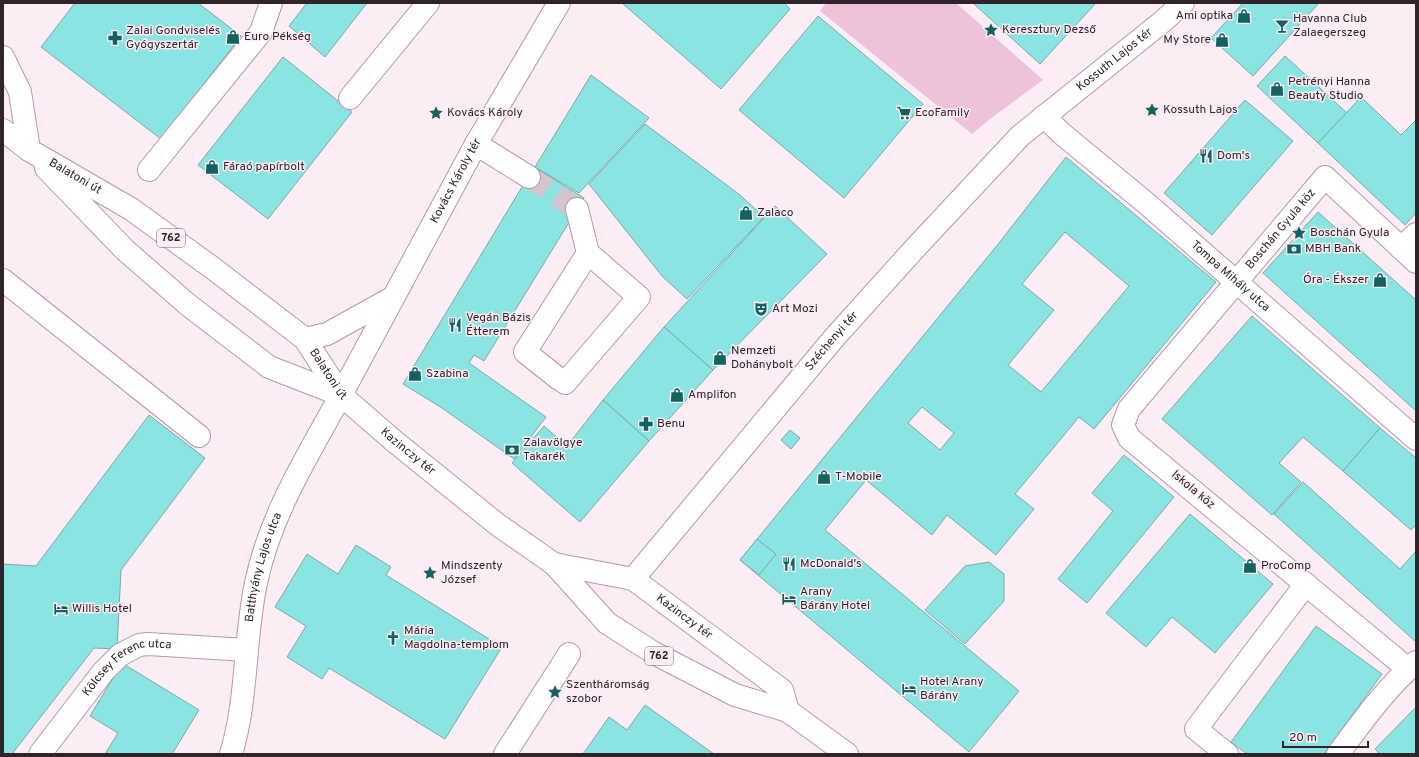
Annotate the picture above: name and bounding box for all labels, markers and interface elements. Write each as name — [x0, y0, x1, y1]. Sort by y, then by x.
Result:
place label: Ami optika — [1176, 8, 1233, 24]
shop icon: Ami optika — [1236, 8, 1252, 24]
place label: Havanna Club Zalaegerszeg — [1293, 11, 1367, 41]
bar icon: Havanna Club Zalaegerszeg — [1274, 18, 1290, 34]
place icon: Keresztury Dezső — [983, 22, 999, 38]
place label: Keresztury Dezső — [1002, 22, 1097, 38]
place label: Zalai Gondviselés Gyógyszertár — [126, 23, 220, 53]
street label: Kossuth Lajos tér — [1074, 24, 1156, 95]
shop icon: Euro Pékség — [225, 29, 241, 45]
place label: Euro Pékség — [244, 29, 311, 45]
pharmacy icon: Zalai Gondviselés Gyógyszertár — [107, 30, 123, 46]
place label: My Store — [1163, 32, 1211, 48]
shop icon: My Store — [1214, 32, 1230, 48]
place label: Petrényi Hanna Beauty Studio — [1288, 74, 1370, 104]
shop icon: Petrényi Hanna Beauty Studio — [1269, 81, 1285, 97]
place icon: Kossuth Lajos — [1144, 102, 1160, 118]
place label: Kossuth Lajos — [1163, 102, 1238, 118]
place icon: Kovács Károly — [428, 105, 444, 121]
place label: Kovács Károly — [447, 105, 523, 121]
supermarket icon: EcoFamily — [896, 105, 912, 121]
place label: EcoFamily — [915, 105, 970, 121]
street label: Kovács Károly tér — [427, 135, 486, 226]
restaurant icon: Dom's — [1198, 148, 1214, 164]
place label: Dom's — [1217, 148, 1250, 164]
street label: Balatoni út — [46, 155, 104, 198]
shop icon: Fáraó papírbolt — [204, 159, 220, 175]
place label: Fáraó papírbolt — [223, 159, 305, 175]
street label: Boschán Gyula köz — [1242, 186, 1320, 273]
shop icon: Zalaco — [738, 205, 754, 221]
place label: Zalaco — [757, 205, 794, 221]
place icon: Boschán Gyula — [1291, 225, 1307, 241]
place label: Boschán Gyula — [1310, 225, 1389, 241]
road number: 762 — [157, 229, 185, 247]
street label: Tompa Mihály utca — [1187, 238, 1273, 316]
bank icon: MBH Bank — [1286, 241, 1302, 257]
place label: MBH Bank — [1305, 241, 1361, 257]
place label: Óra - Ékszer — [1303, 272, 1369, 288]
shop icon: Óra - Ékszer — [1372, 272, 1388, 288]
theatre icon: Art Mozi — [753, 301, 769, 317]
place label: Art Mozi — [772, 301, 818, 317]
street label: Széchenyi tér — [802, 308, 862, 374]
place label: Vegán Bázis Étterem — [466, 310, 531, 340]
restaurant icon: Vegán Bázis Étterem — [447, 317, 463, 333]
place label: Nemzeti Dohánybolt — [731, 343, 793, 373]
street label: Balatoni út — [305, 345, 350, 404]
shop icon: Nemzeti Dohánybolt — [712, 350, 728, 366]
shop icon: Szabina — [407, 366, 423, 382]
place label: Szabina — [426, 366, 468, 382]
shop icon: Amplifon — [669, 387, 685, 403]
place label: Amplifon — [688, 387, 737, 403]
pharmacy icon: Benu — [638, 416, 654, 432]
place label: Benu — [657, 416, 685, 432]
street label: Kazinczy tér — [377, 424, 439, 479]
place label: Zalavölgye Takarék — [523, 435, 582, 465]
bank icon: Zalavölgye Takarék — [504, 442, 520, 458]
street label: Iskola köz — [1168, 467, 1218, 513]
shop icon: T-Mobile — [816, 469, 832, 485]
place label: T-Mobile — [835, 469, 882, 485]
street label: Batthyány Lajos utca — [242, 510, 286, 623]
restaurant icon: McDonald's — [781, 556, 797, 572]
place label: McDonald's — [800, 556, 862, 572]
place label: Mindszenty József — [441, 558, 503, 588]
shop icon: ProComp — [1242, 558, 1258, 574]
place label: ProComp — [1261, 558, 1311, 574]
place icon: Mindszenty József — [422, 565, 438, 581]
place label: Arany Bárány Hotel — [800, 584, 870, 614]
street label: Kazinczy tér — [652, 591, 716, 644]
hotel icon: Arany Bárány Hotel — [781, 591, 797, 607]
hotel icon: Willis Hotel — [53, 601, 69, 617]
place label: Willis Hotel — [72, 601, 132, 617]
place label: Mária Magdolna-templom — [404, 623, 509, 653]
church icon: Mária Magdolna-templom — [385, 630, 401, 646]
street label: Kölcsey Ferenc utca — [79, 636, 172, 700]
road number: 762 — [645, 647, 673, 665]
place label: Hotel Arany Bárány — [920, 674, 983, 704]
place label: Szentháromság szobor — [566, 677, 650, 707]
hotel icon: Hotel Arany Bárány — [901, 681, 917, 697]
place icon: Szentháromság szobor — [547, 684, 563, 700]
scale bar — [1283, 723, 1368, 749]
text: 20 m — [1289, 730, 1317, 746]

